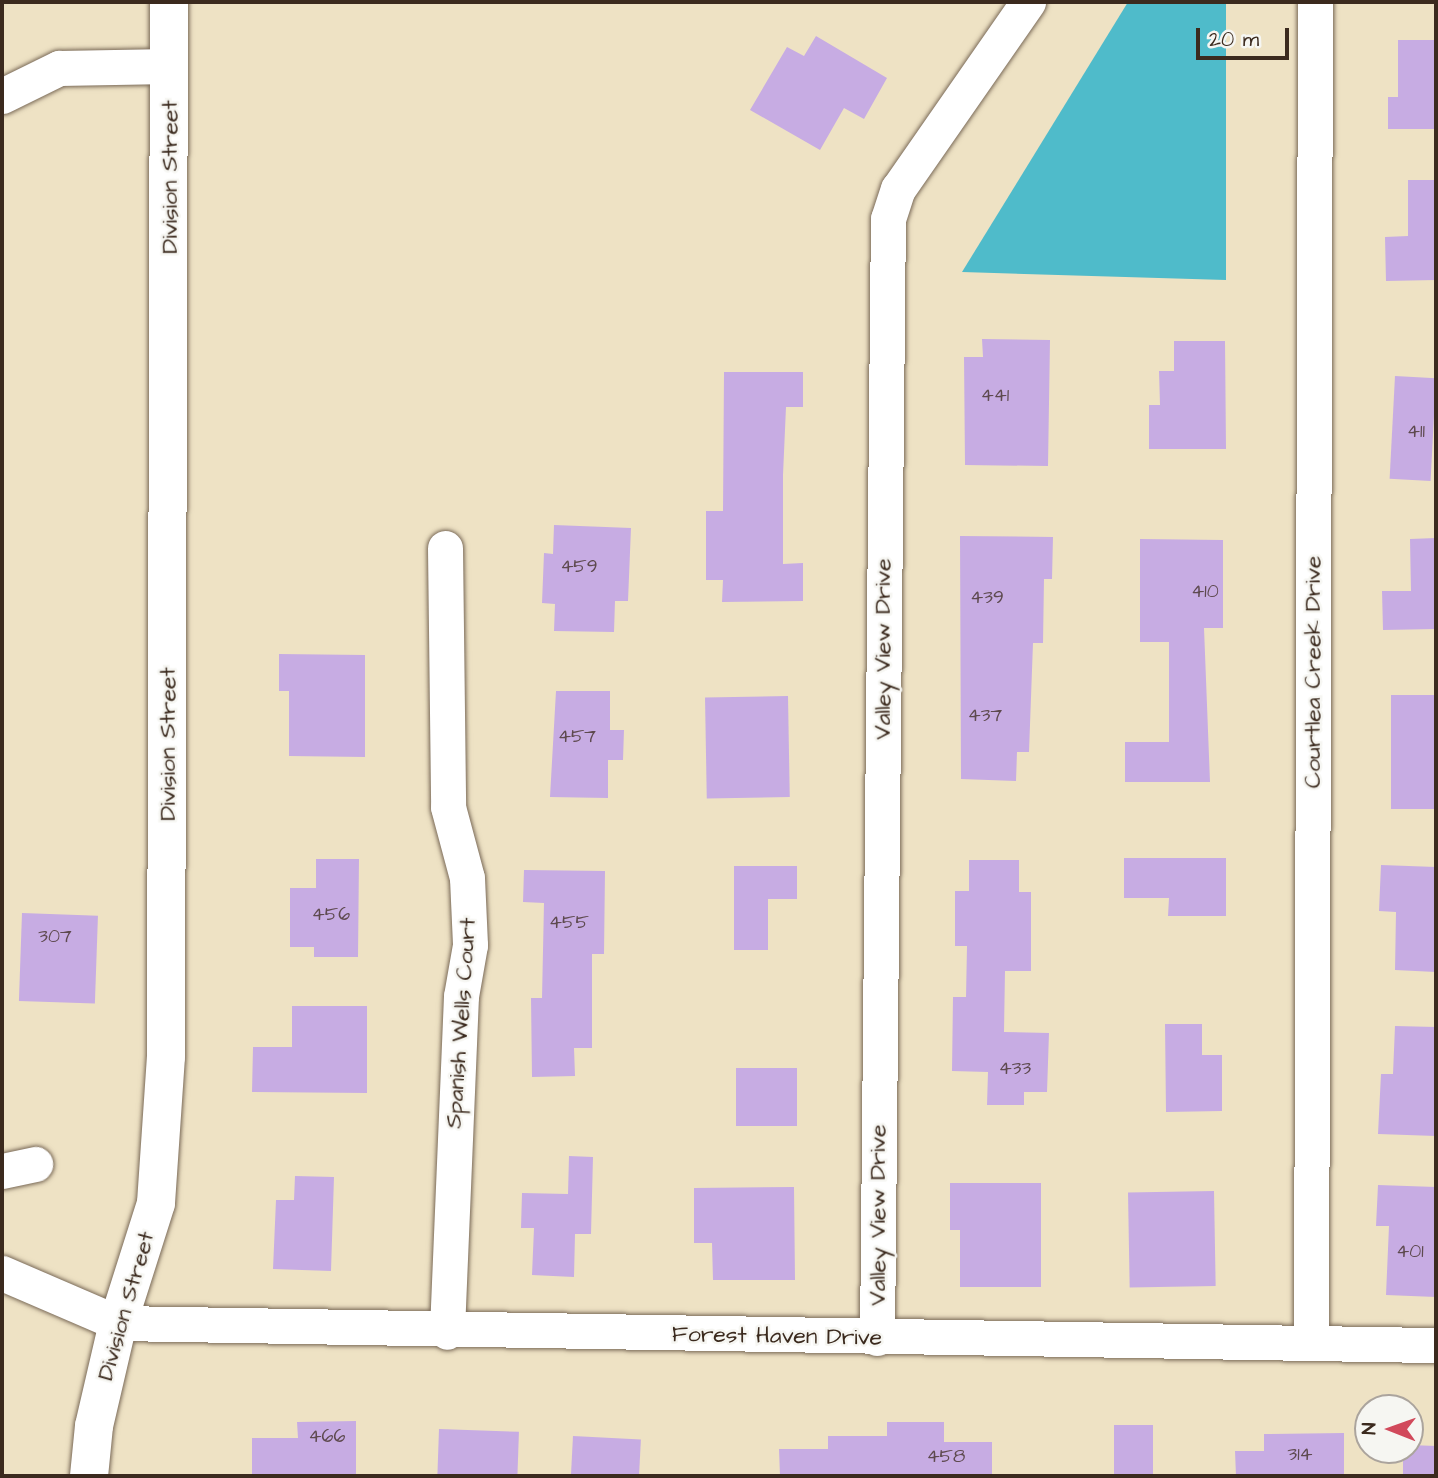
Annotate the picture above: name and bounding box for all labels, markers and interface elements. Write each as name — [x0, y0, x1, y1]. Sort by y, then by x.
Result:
scale bar — [1200, 14, 1293, 58]
text: 20 m — [1209, 25, 1259, 54]
street label: Division Street — [156, 100, 184, 254]
house number: 441 — [981, 385, 1009, 407]
house number: 411 — [1407, 421, 1425, 443]
house number: 459 — [560, 556, 598, 578]
street label: Courtlea Creek Drive — [1299, 556, 1327, 788]
street label: Valley View Drive — [869, 558, 897, 740]
house number: 410 — [1191, 581, 1219, 603]
house number: 439 — [970, 587, 1004, 609]
street label: Division Street — [154, 667, 182, 821]
house number: 437 — [968, 705, 1002, 727]
house number: 457 — [558, 726, 596, 748]
house number: 456 — [312, 904, 350, 926]
house number: 455 — [549, 912, 589, 934]
street label: Spanish Wells Court — [440, 917, 482, 1129]
house number: 307 — [38, 926, 72, 948]
house number: 433 — [999, 1058, 1031, 1080]
street label: Valley View Drive — [864, 1124, 892, 1306]
street label: Division Street — [92, 1228, 160, 1384]
house number: 401 — [1396, 1241, 1424, 1263]
street label: Forest Haven Drive — [672, 1320, 882, 1352]
north arrow — [1354, 1394, 1424, 1464]
text: N — [1356, 1422, 1383, 1435]
house number: 466 — [309, 1426, 345, 1448]
house number: 314 — [1287, 1444, 1313, 1466]
house number: 458 — [927, 1446, 965, 1468]

